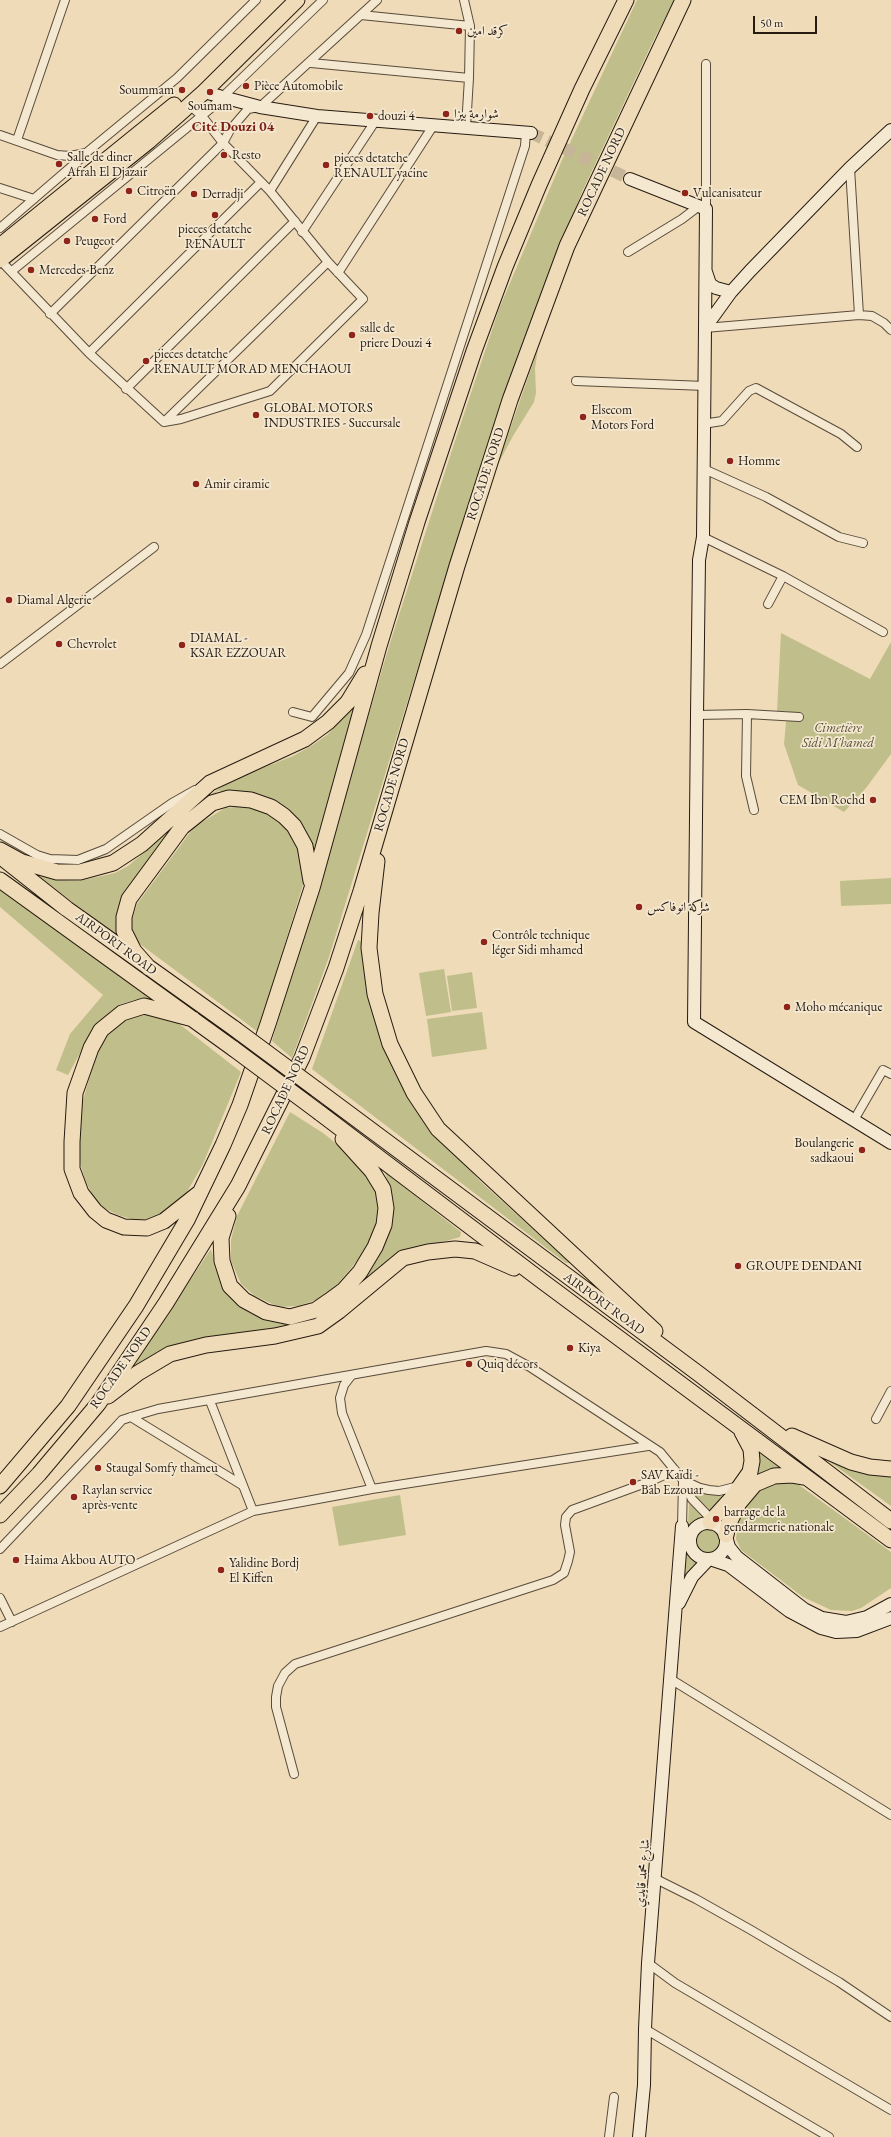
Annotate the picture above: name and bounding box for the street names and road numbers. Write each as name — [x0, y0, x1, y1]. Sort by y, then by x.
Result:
street label: ROCADE NORD — [575, 125, 629, 219]
street label: ROCADE NORD — [464, 426, 508, 522]
street label: ROCADE NORD — [371, 737, 413, 833]
street label: AIRPORT ROAD — [72, 909, 160, 979]
street label: ROCADE NORD — [259, 1043, 313, 1137]
street label: AIRPORT ROAD — [560, 1269, 648, 1339]
street label: ROCADE NORD — [87, 1324, 155, 1412]
street label: شارع محمد قايدي — [632, 1838, 654, 1908]

